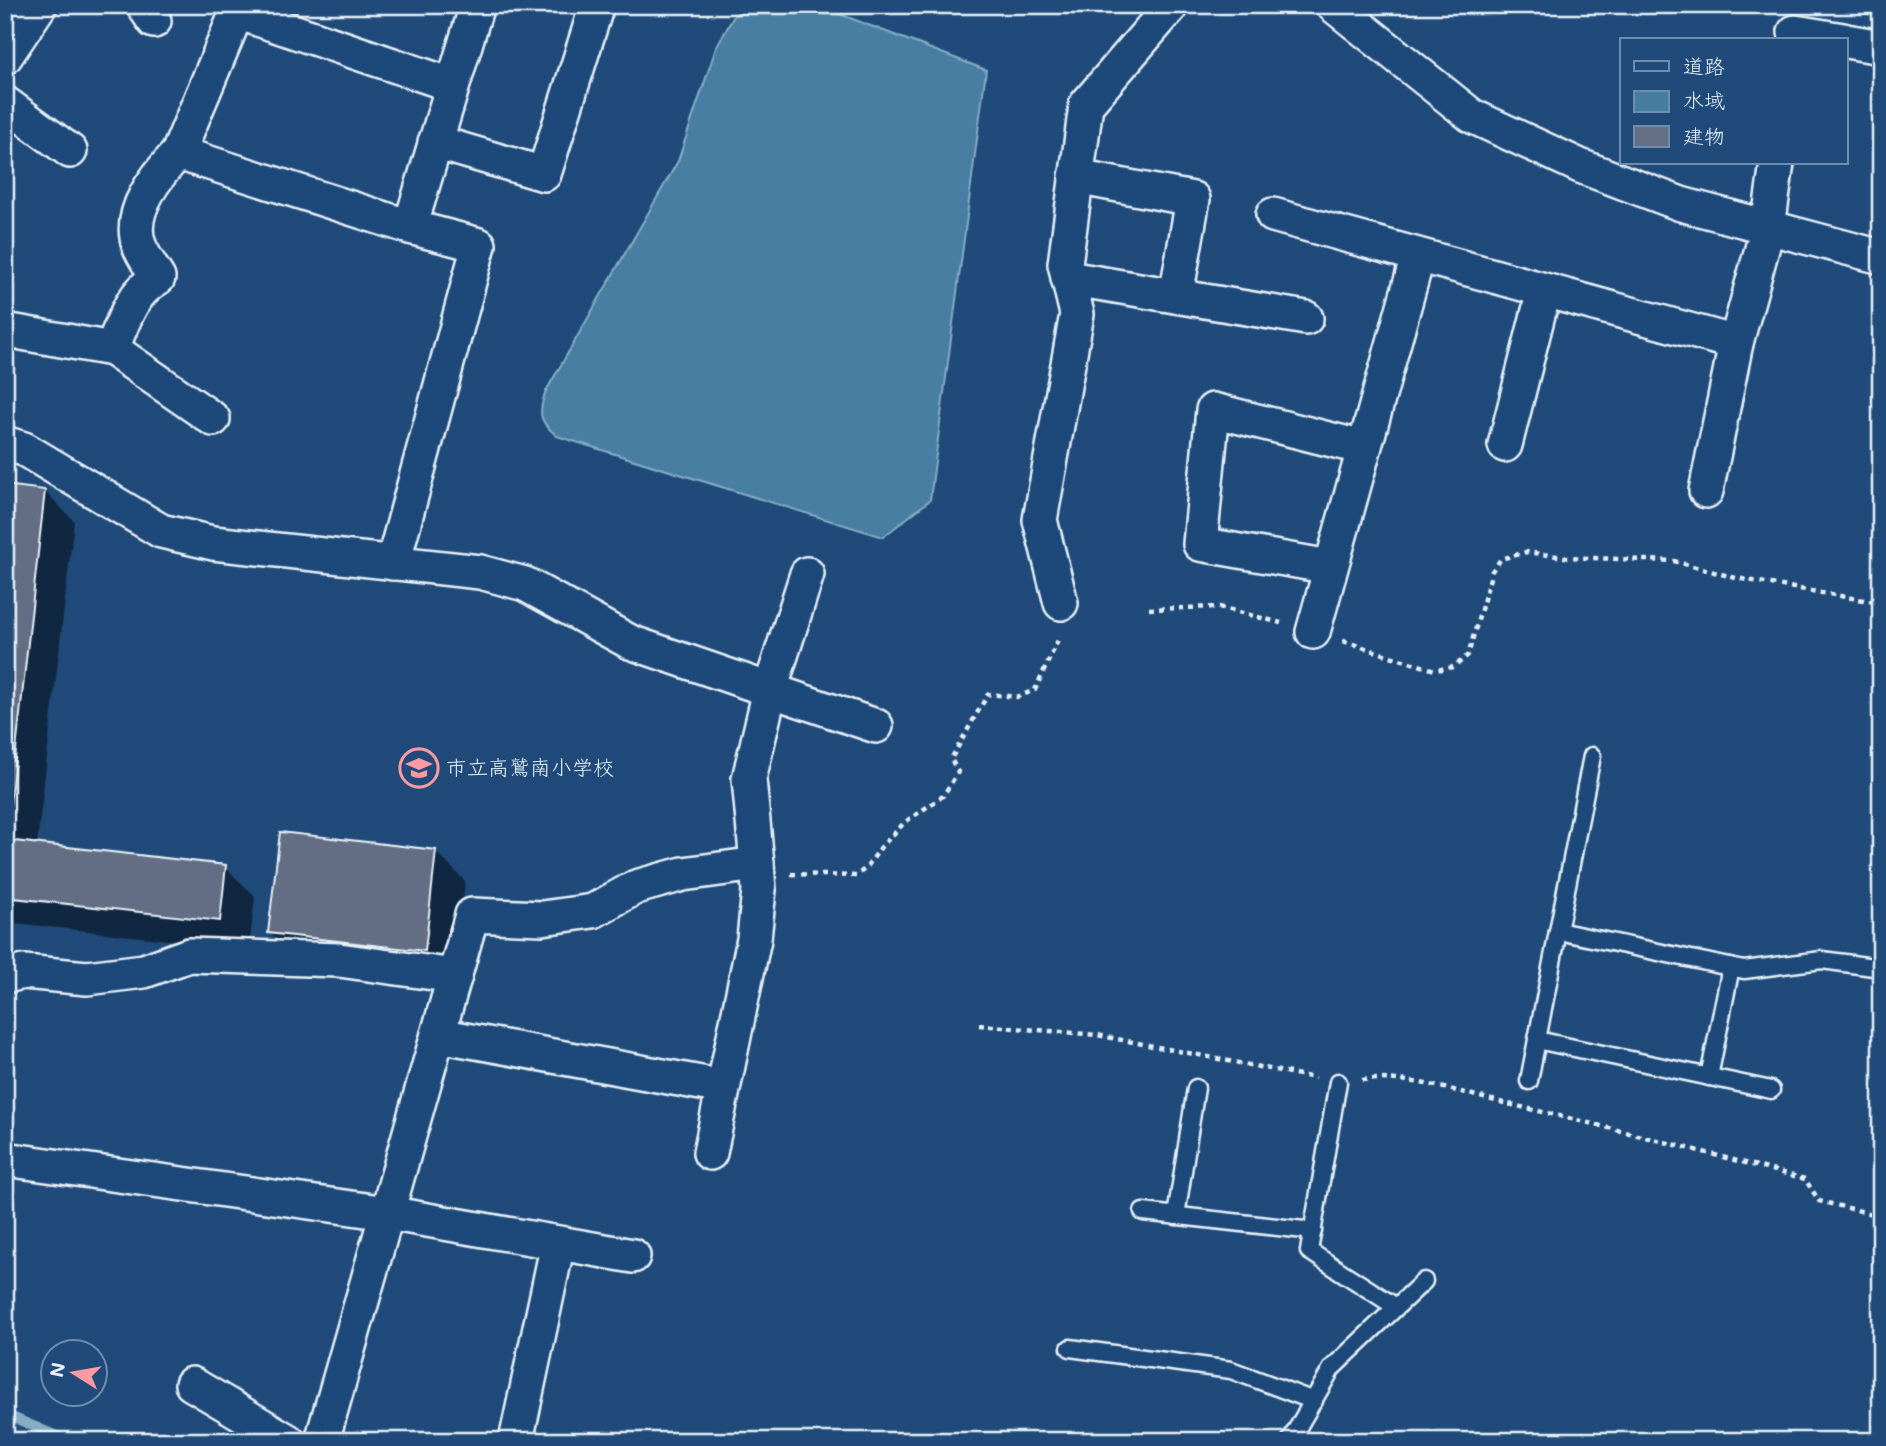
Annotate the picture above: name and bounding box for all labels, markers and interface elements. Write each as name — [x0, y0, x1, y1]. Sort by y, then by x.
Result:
legend — [1620, 38, 1848, 164]
text: 道路 — [1683, 52, 1725, 79]
text: 水域 — [1683, 86, 1725, 113]
text: 建物 — [1683, 122, 1725, 149]
school or university icon: 市立高鷲南小学校 — [398, 747, 440, 789]
place label: 市立高鷲南小学校 — [446, 753, 614, 780]
north arrow — [38, 1338, 108, 1408]
text: N — [43, 1360, 70, 1379]

